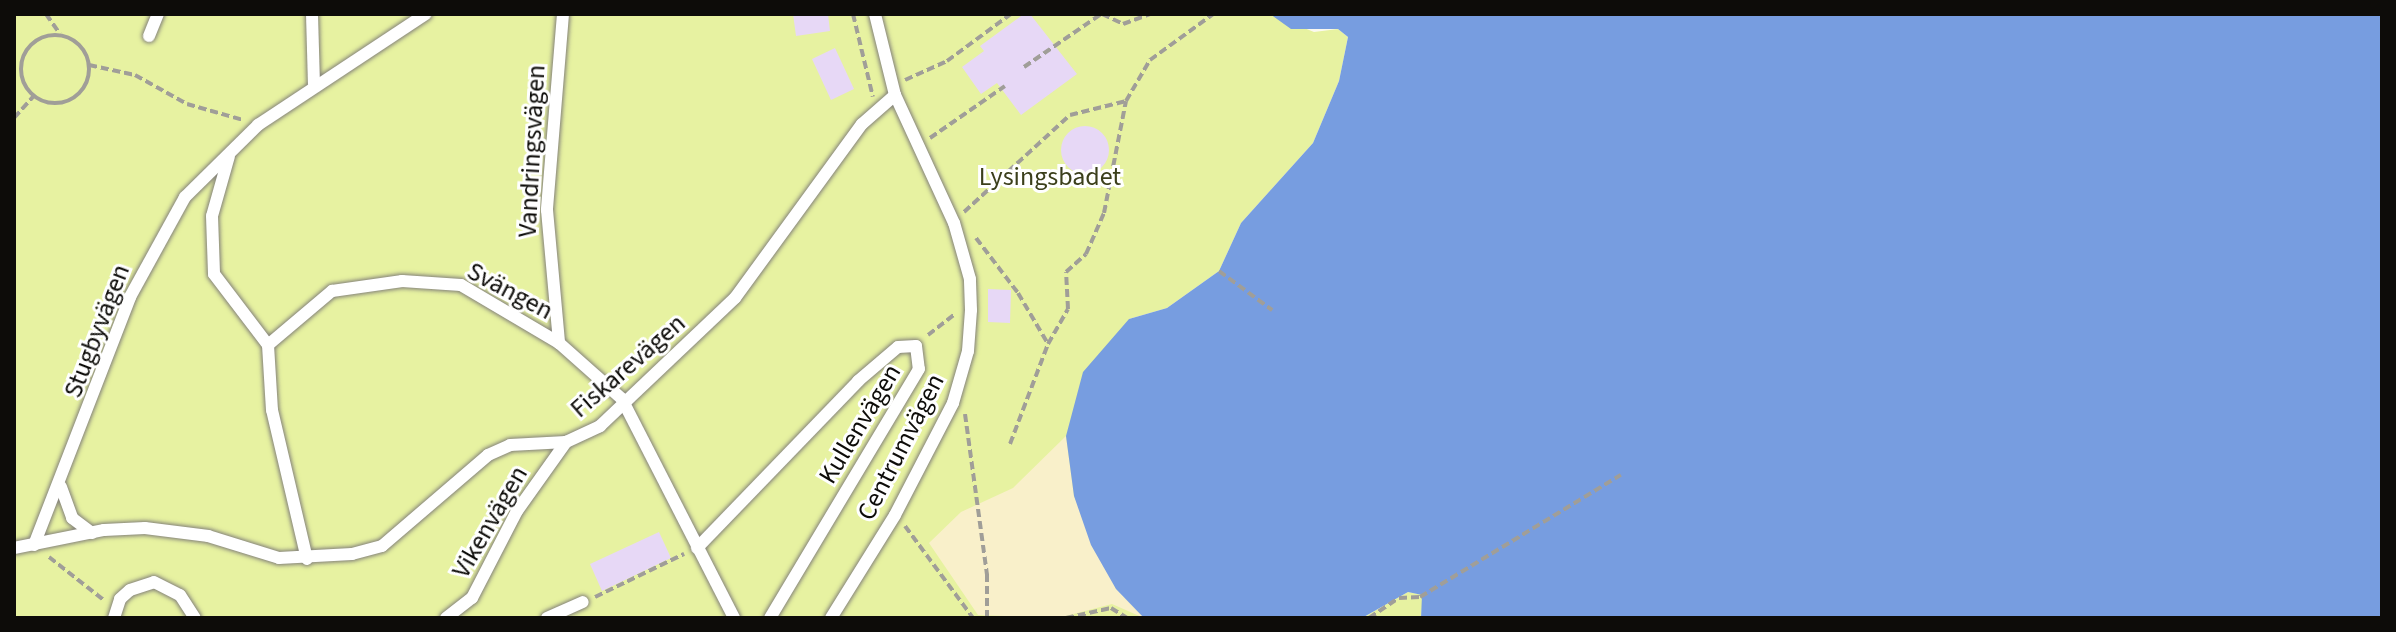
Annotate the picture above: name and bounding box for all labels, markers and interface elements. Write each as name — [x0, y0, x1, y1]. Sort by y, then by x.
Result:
street label: Vandringsvägen — [512, 64, 552, 238]
park label: Lysingsbadet — [979, 161, 1121, 193]
street label: Svängen — [462, 255, 558, 327]
street label: Stugbyvägen — [57, 260, 137, 402]
street label: Fiskarevägen — [564, 308, 692, 424]
street label: Kullenvägen — [812, 359, 908, 489]
street label: Centrumvägen — [851, 369, 951, 525]
street label: Vikenvägen — [446, 461, 534, 583]

